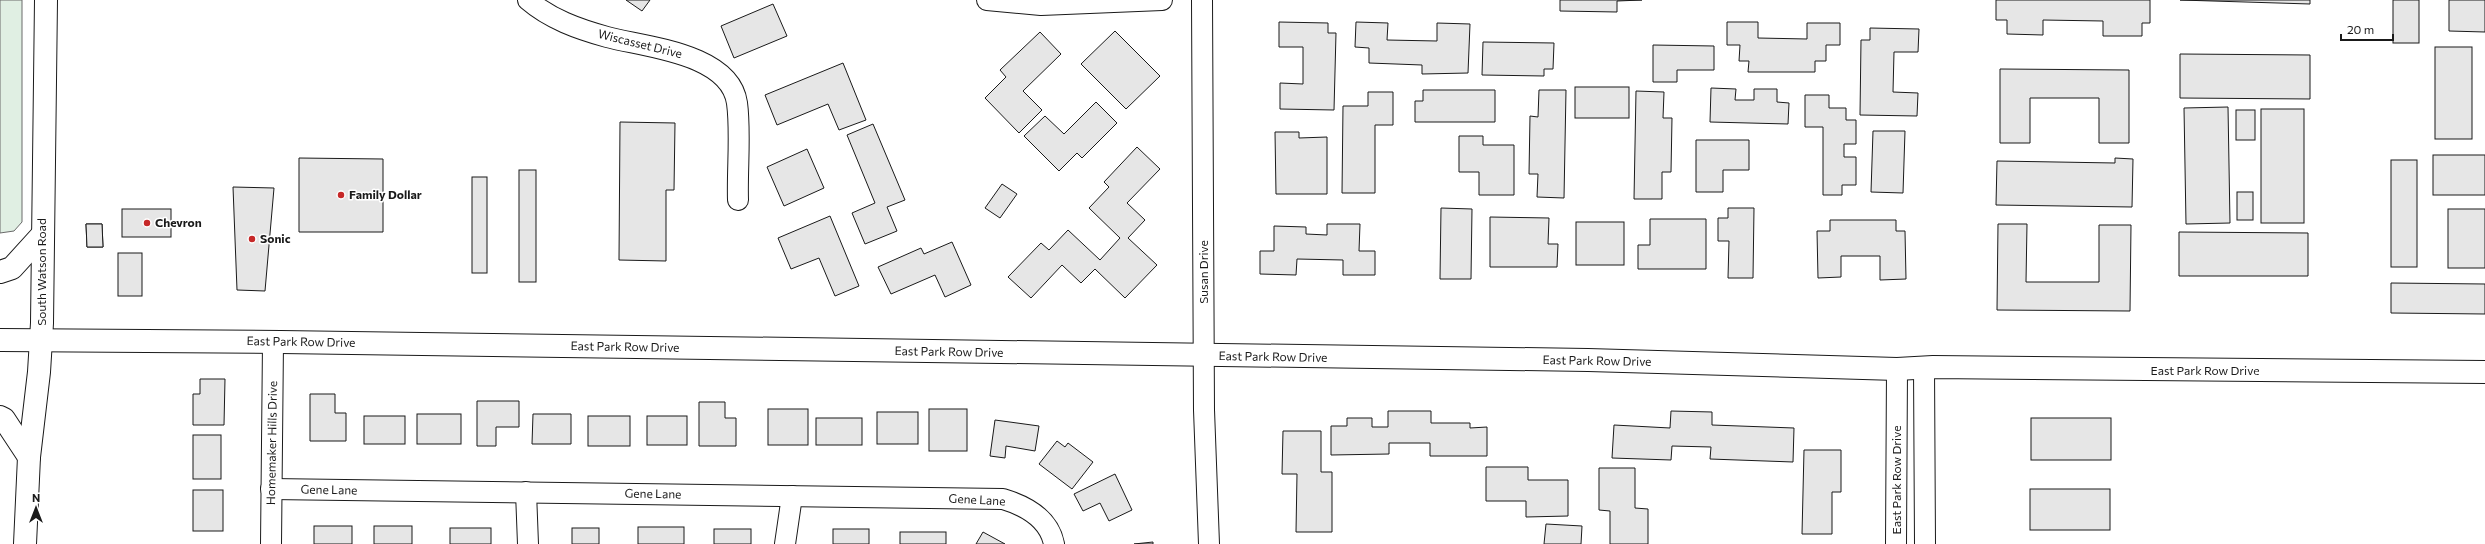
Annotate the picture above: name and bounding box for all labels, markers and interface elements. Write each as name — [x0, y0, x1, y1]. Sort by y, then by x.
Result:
scale bar — [2341, 16, 2393, 42]
text: 20 m — [2347, 22, 2374, 36]
street label: Wiscasset Drive — [597, 26, 684, 60]
place label: Family Dollar — [349, 187, 422, 201]
marker: Family Dollar — [336, 190, 346, 200]
place label: Chevron — [155, 215, 202, 229]
street label: South Watson Road — [34, 218, 48, 326]
marker: Chevron — [142, 218, 152, 228]
place label: Sonic — [260, 231, 291, 245]
marker: Sonic — [247, 234, 257, 244]
street label: Susan Drive — [1196, 240, 1210, 304]
street label: East Park Row Drive — [246, 333, 356, 349]
street label: East Park Row Drive — [570, 338, 680, 354]
street label: East Park Row Drive — [894, 343, 1004, 359]
street label: East Park Row Drive — [1218, 348, 1328, 364]
street label: East Park Row Drive — [1542, 352, 1652, 368]
street label: East Park Row Drive — [2151, 363, 2259, 377]
street label: Homemaker Hills Drive — [263, 381, 279, 505]
street label: East Park Row Drive — [1889, 426, 1903, 534]
street label: Gene Lane — [300, 482, 358, 496]
street label: Gene Lane — [624, 486, 682, 500]
north arrow — [16, 488, 56, 528]
text: N — [32, 491, 40, 504]
street label: Gene Lane — [948, 491, 1006, 507]

